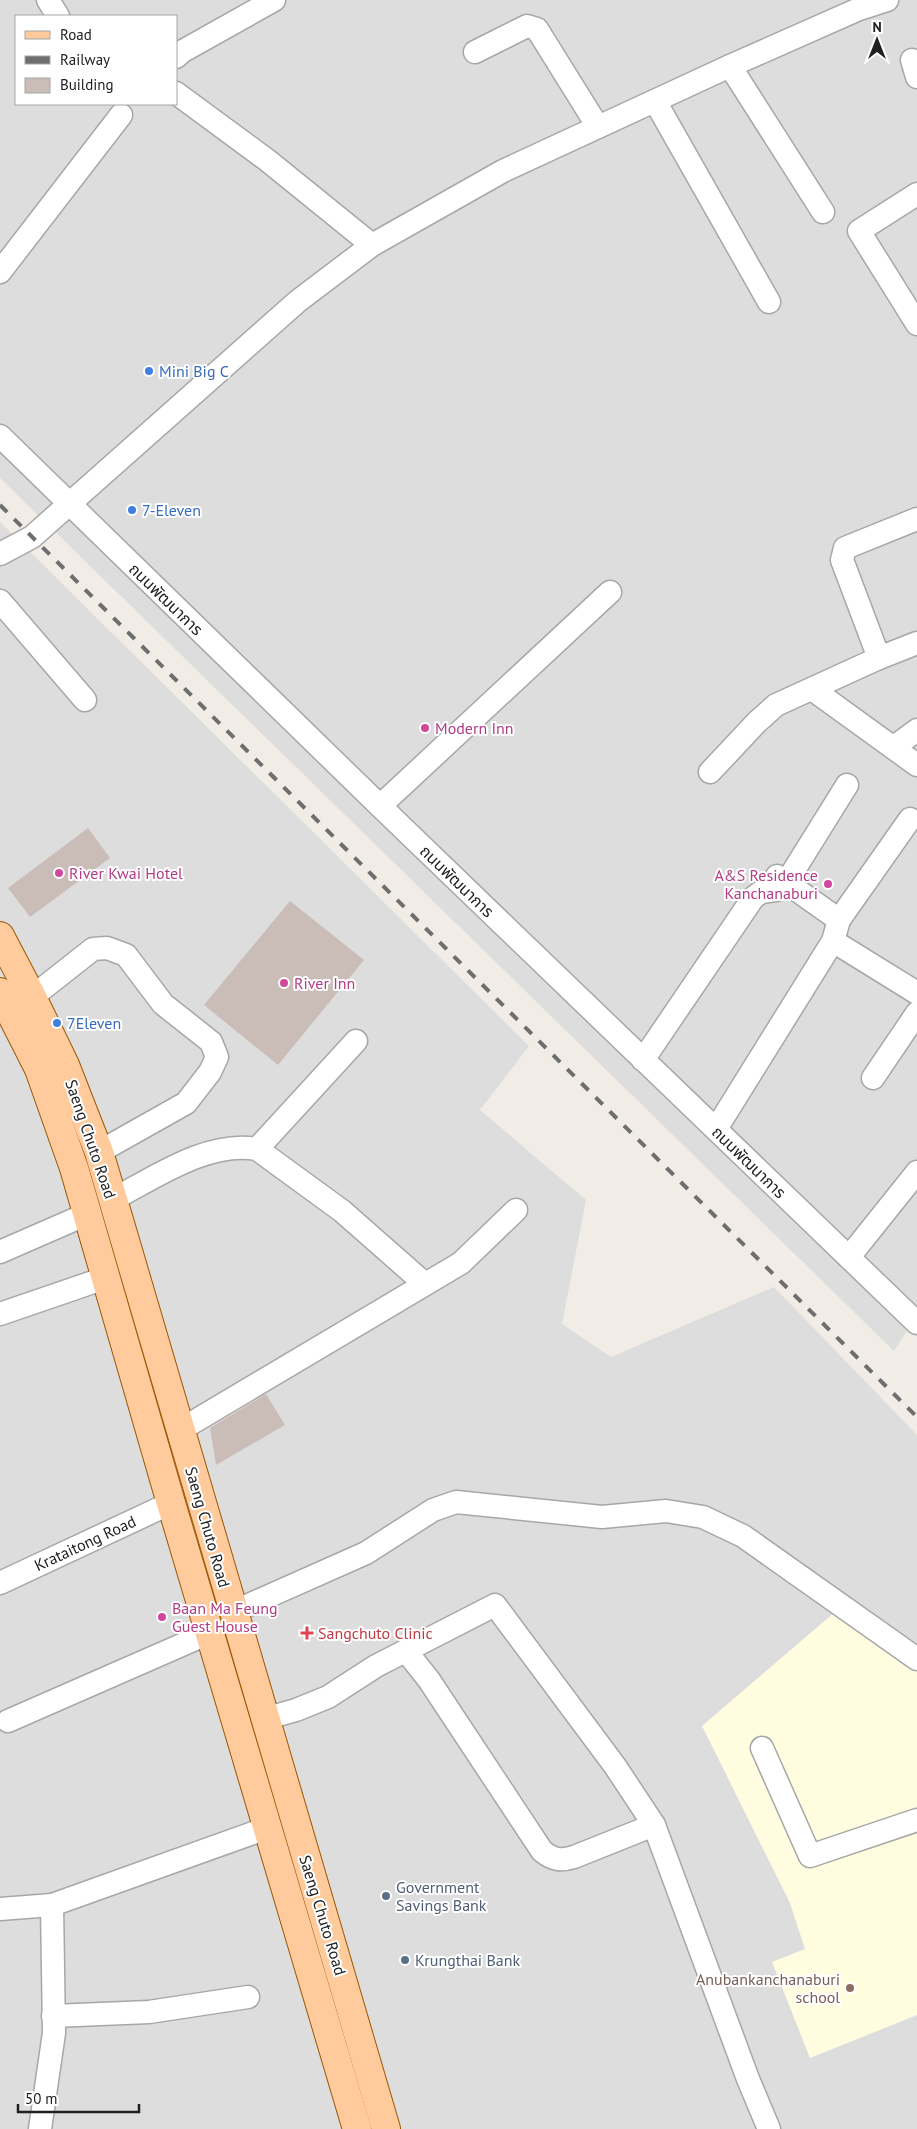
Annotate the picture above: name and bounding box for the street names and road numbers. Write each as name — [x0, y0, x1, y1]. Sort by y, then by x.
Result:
street label: ถนนพัฒนาการ — [125, 559, 207, 639]
street label: ถนนพัฒนาการ — [416, 841, 498, 921]
street label: Saeng Chuto Road — [61, 1077, 121, 1201]
street label: ถนนพัฒนาการ — [708, 1122, 790, 1202]
street label: Saeng Chuto Road — [181, 1464, 235, 1590]
street label: Krataitong Road — [31, 1511, 139, 1575]
street label: Saeng Chuto Road — [295, 1852, 351, 1978]

